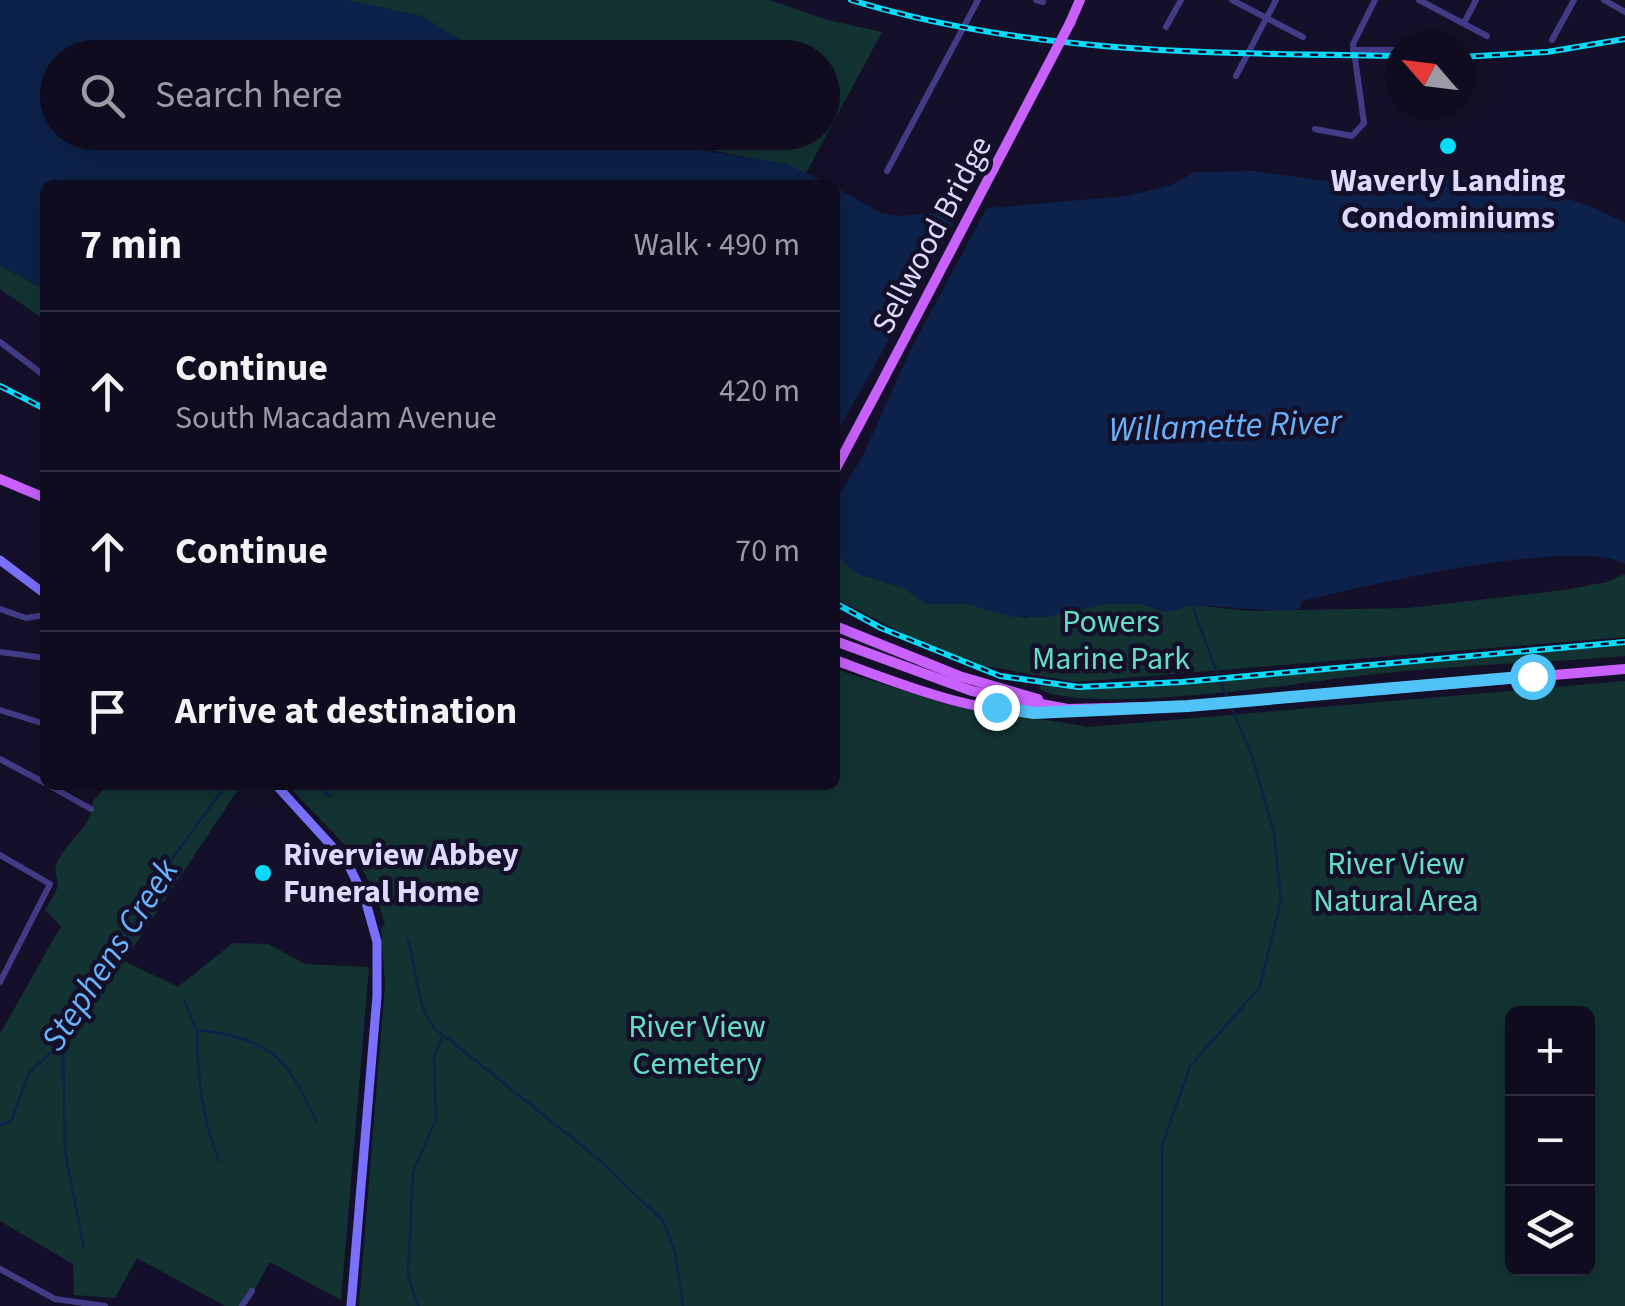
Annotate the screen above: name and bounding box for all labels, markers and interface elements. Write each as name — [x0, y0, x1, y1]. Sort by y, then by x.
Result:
north arrow — [1385, 30, 1475, 120]
search box — [40, 40, 840, 150]
icon: search — [75, 68, 130, 123]
text: Search here — [155, 68, 342, 122]
street label: Sellwood Bridge — [860, 128, 1004, 342]
marker: Waverly Landing Condominiums — [1437, 135, 1459, 157]
place label: Waverly Landing Condominiums — [1331, 158, 1565, 241]
text: 7 min — [80, 215, 182, 275]
text: Walk · 490 m — [634, 222, 800, 268]
text: Continue — [175, 341, 328, 395]
icon: ahead — [80, 364, 135, 419]
text: 420 m — [719, 368, 800, 414]
text: South Macadam Avenue — [175, 395, 497, 441]
water label: Willamette River — [1108, 397, 1344, 455]
icon: ahead — [80, 524, 135, 579]
text: Continue — [175, 524, 328, 578]
text: 70 m — [735, 528, 800, 574]
park label: Powers Marine Park — [1032, 599, 1190, 682]
route start — [1510, 654, 1556, 700]
icon: arrive — [80, 684, 135, 739]
text: Arrive at destination — [175, 684, 517, 738]
route end — [974, 685, 1020, 731]
place label: Riverview Abbey Funeral Home — [283, 832, 519, 915]
park label: River View Natural Area — [1313, 841, 1479, 924]
water label: Stephens Creek — [29, 848, 192, 1061]
marker: Riverview Abbey Funeral Home — [252, 862, 274, 884]
park label: River View Cemetery — [628, 1004, 766, 1087]
map controls — [1505, 1006, 1595, 1276]
button: + — [1505, 1006, 1595, 1096]
button: − — [1505, 1096, 1595, 1186]
button: layers — [1505, 1186, 1595, 1276]

